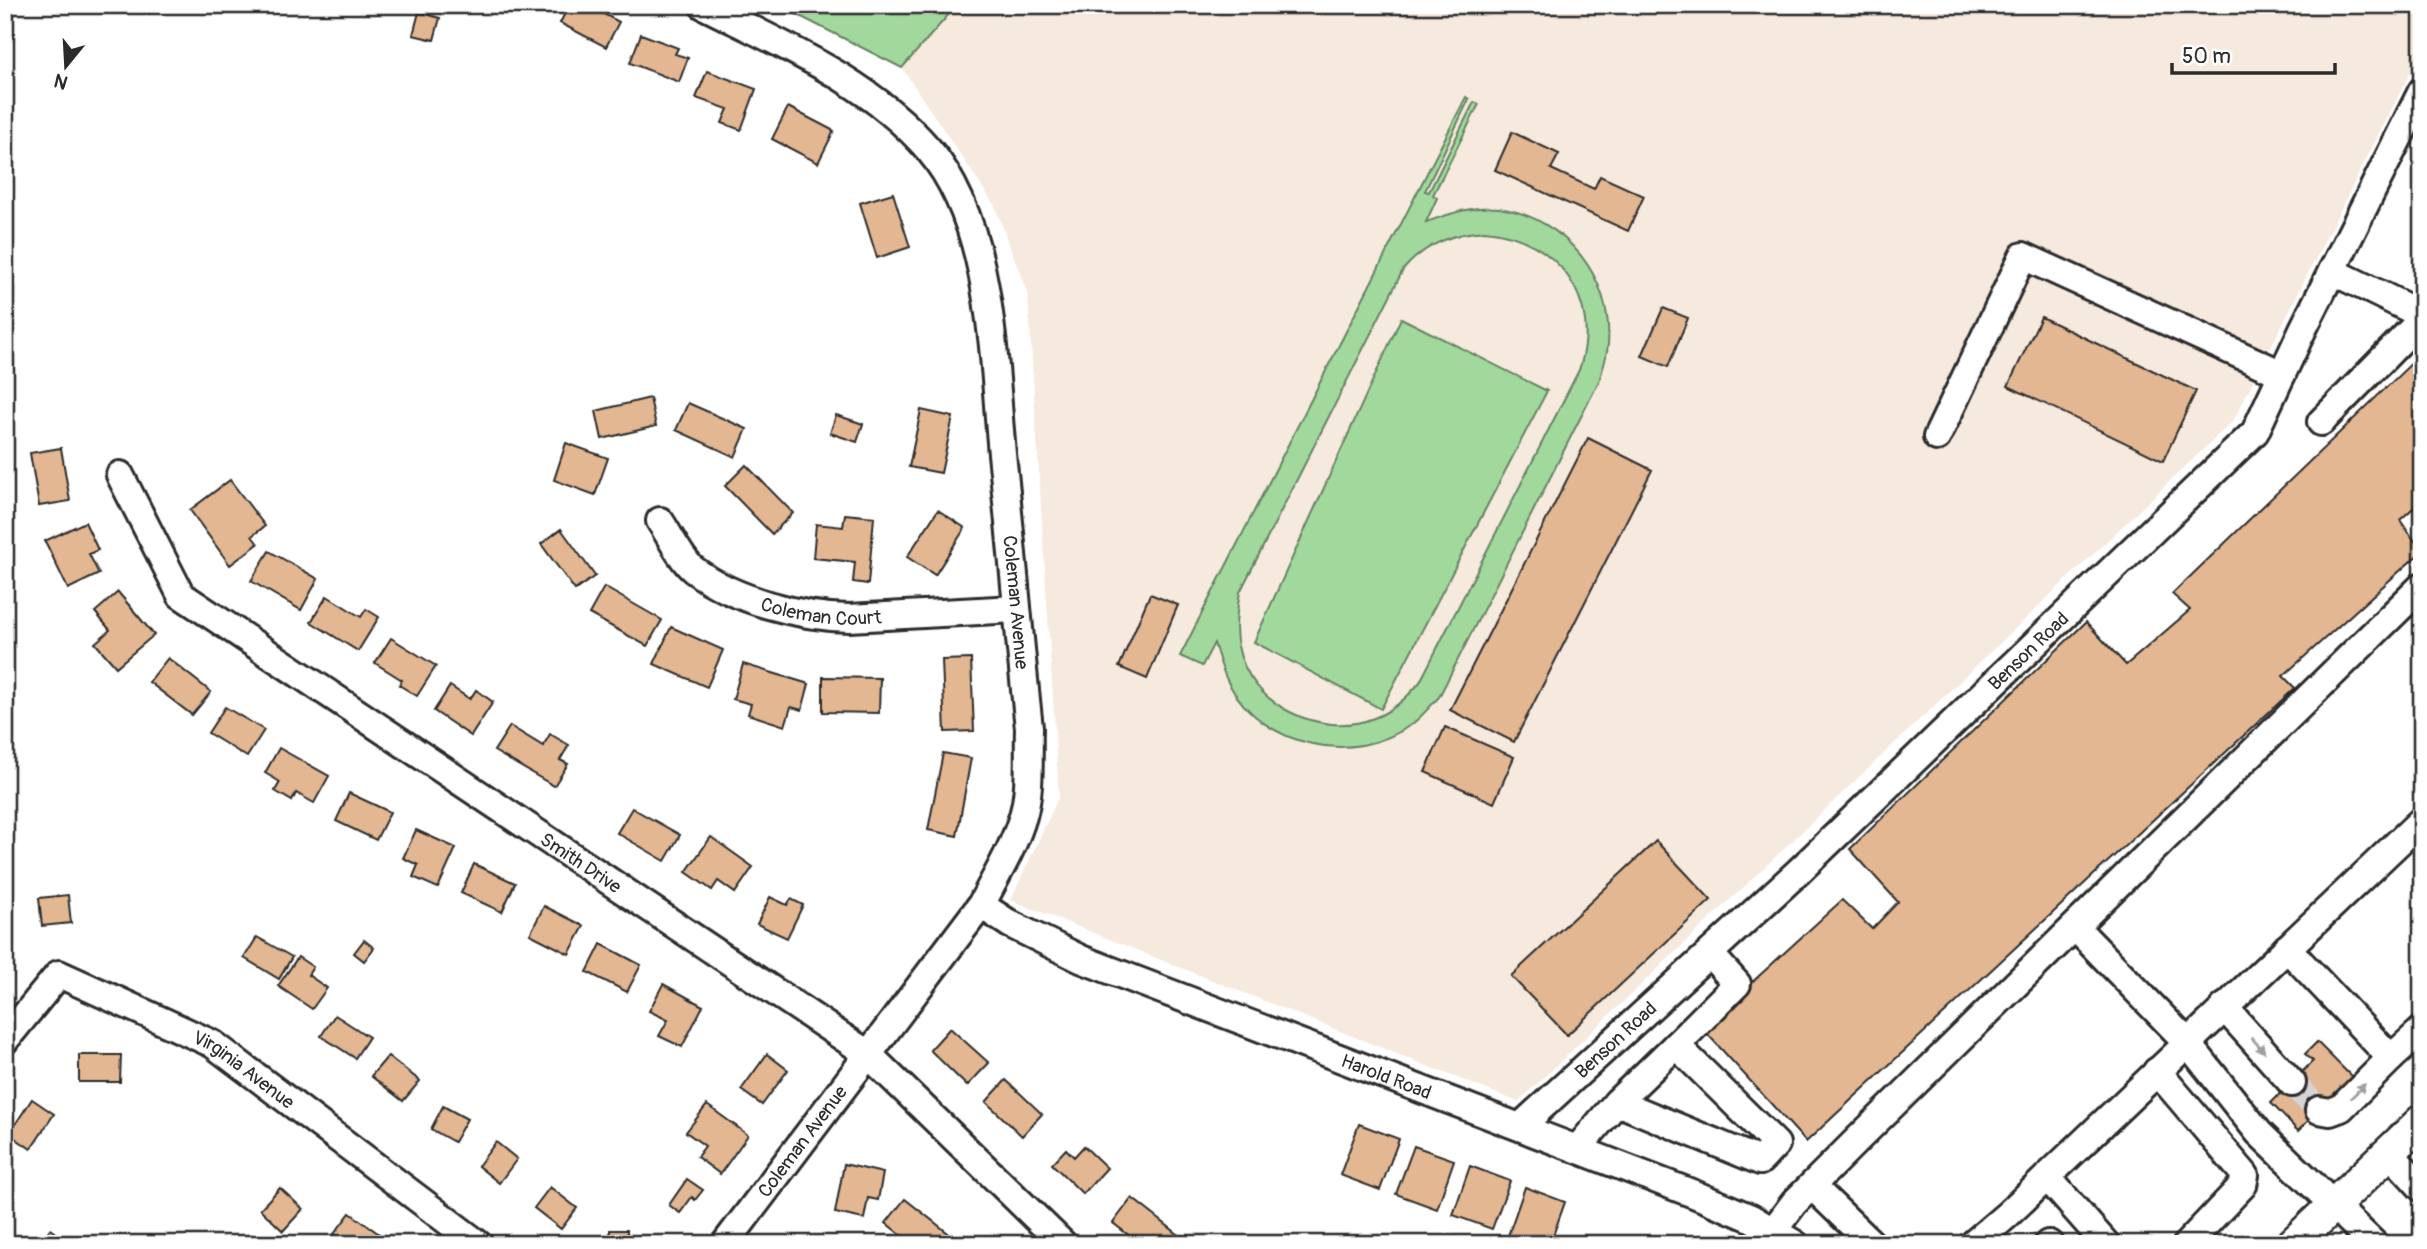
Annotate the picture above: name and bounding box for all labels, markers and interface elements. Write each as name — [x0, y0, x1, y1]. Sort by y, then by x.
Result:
north arrow — [32, 32, 102, 102]
scale bar — [2172, 32, 2334, 76]
text: 50 m — [2182, 43, 2231, 70]
text: N — [51, 68, 71, 95]
street label: Coleman Avenue — [997, 534, 1034, 671]
street label: Coleman Court — [758, 592, 882, 631]
street label: Benson Road — [1983, 607, 2074, 696]
street label: Smith Drive — [536, 828, 626, 899]
street label: Benson Road — [1570, 997, 1662, 1084]
street label: Virginia Avenue — [189, 1026, 300, 1115]
one-way arrow — [2250, 1036, 2266, 1054]
street label: Harold Road — [1338, 1049, 1435, 1105]
street label: Coleman Avenue — [753, 1080, 853, 1202]
one-way arrow — [2349, 1083, 2365, 1100]

